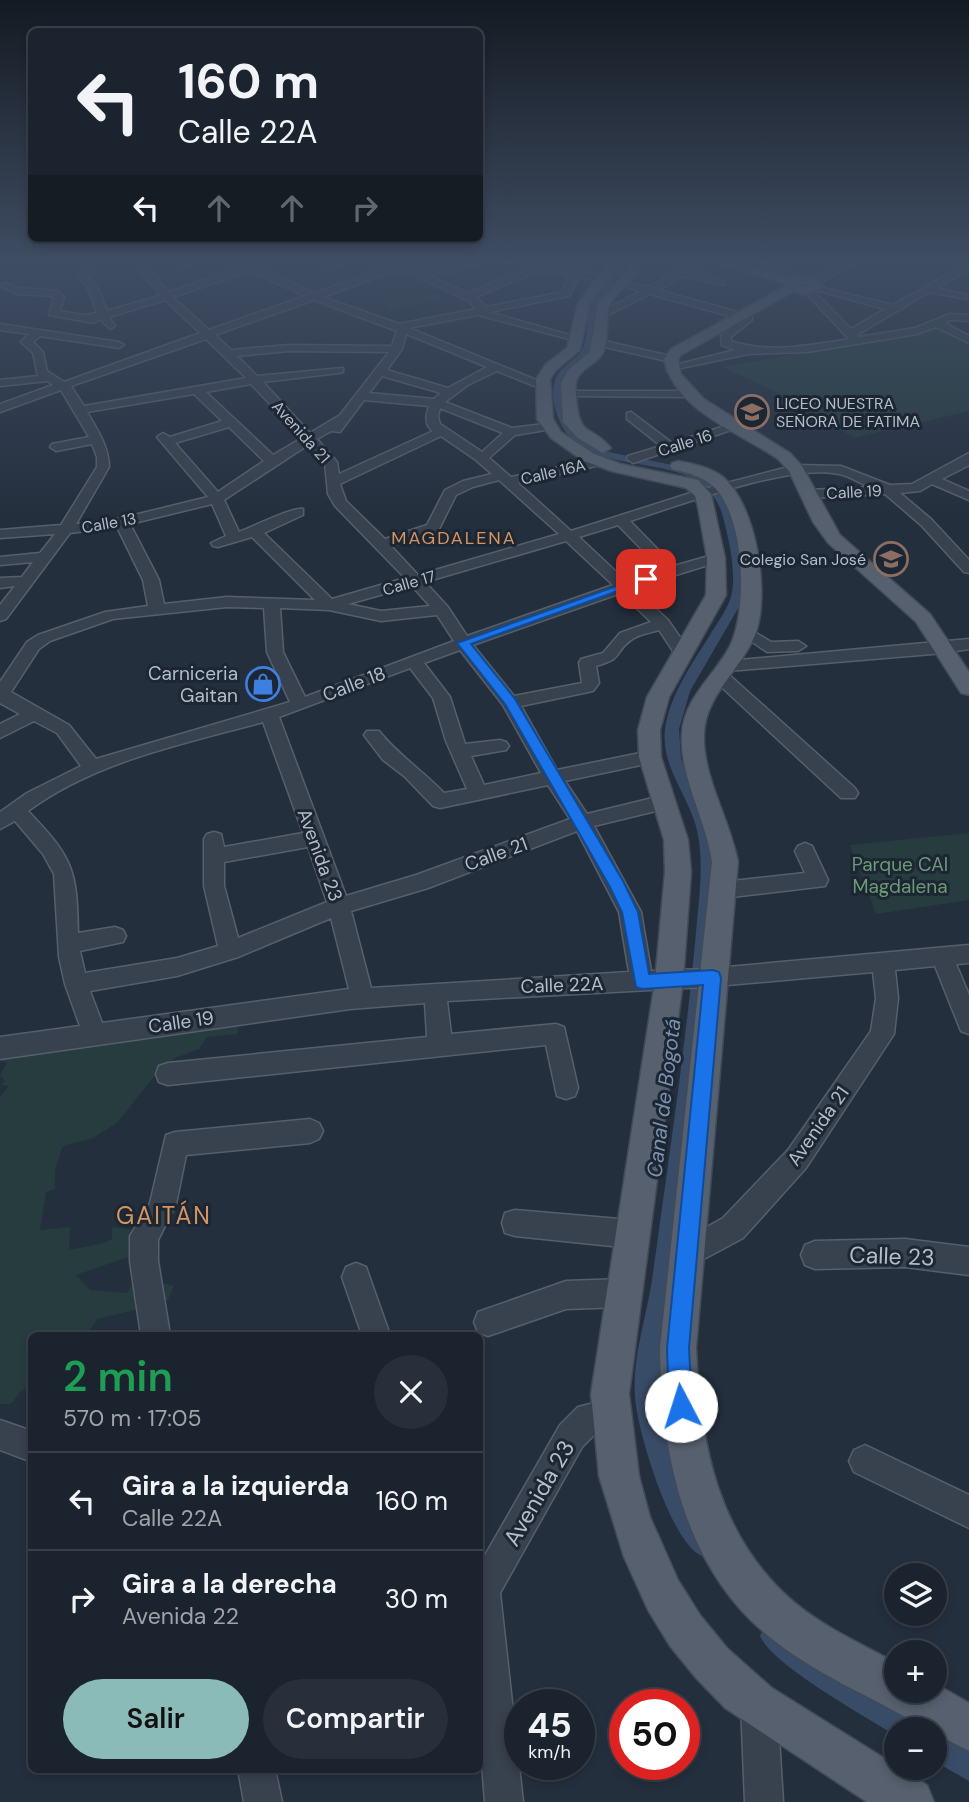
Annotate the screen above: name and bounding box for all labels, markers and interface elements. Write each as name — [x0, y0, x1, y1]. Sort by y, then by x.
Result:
text: 160 m — [178, 49, 319, 113]
icon: left — [63, 56, 154, 147]
text: Calle 22A — [178, 111, 317, 153]
icon: left — [127, 189, 165, 227]
icon: ahead — [200, 189, 238, 227]
icon: ahead — [273, 189, 311, 227]
icon: right — [346, 189, 384, 227]
school or university icon: LICEO NUESTRA SEÑORA DE FATIMA — [733, 393, 771, 431]
place label: LICEO NUESTRA SEÑORA DE FATIMA — [776, 393, 920, 432]
street label: Avenida 21 — [267, 396, 335, 468]
street label: Calle 16 — [655, 424, 715, 462]
street label: Calle 16A — [519, 454, 588, 490]
street label: Calle 19 — [826, 480, 882, 504]
street label: Calle 13 — [80, 508, 138, 538]
district label: MAGDALENA — [391, 526, 517, 550]
school or university icon: Colegio San José — [872, 540, 910, 578]
pin — [616, 549, 676, 609]
place label: Colegio San José — [740, 549, 866, 570]
icon: arrive — [627, 560, 665, 598]
street label: Calle 17 — [380, 565, 438, 601]
place label: Carniceria Gaitan — [148, 661, 238, 708]
street label: Calle 18 — [319, 661, 389, 707]
shop icon: Carniceria Gaitan — [244, 665, 282, 703]
street label: Avenida 23 — [292, 805, 348, 905]
street label: Calle 21 — [461, 831, 531, 877]
park label: Parque CAI Magdalena — [852, 852, 948, 899]
street label: Calle 22A — [520, 971, 604, 999]
street label: Calle 19 — [147, 1005, 215, 1039]
water label: Canal de Bogotá — [640, 1017, 688, 1179]
street label: Avenida 21 — [781, 1081, 855, 1171]
district label: GAITÁN — [116, 1200, 212, 1231]
street label: Calle 23 — [849, 1240, 935, 1272]
text: 2 min — [63, 1349, 173, 1404]
button: close — [374, 1355, 448, 1429]
position arrow — [644, 1369, 718, 1443]
text: 570 m · 17:05 — [63, 1403, 202, 1433]
street label: Avenida 23 — [497, 1435, 581, 1551]
text: Gira a la izquierda — [122, 1469, 349, 1503]
icon: left — [63, 1482, 101, 1520]
text: 160 m — [376, 1484, 448, 1518]
text: Calle 22A — [122, 1503, 222, 1533]
map controls — [884, 1563, 947, 1780]
button: layers — [884, 1563, 947, 1626]
text: Gira a la derecha — [122, 1567, 337, 1601]
icon: right — [63, 1580, 101, 1618]
text: 30 m — [385, 1582, 448, 1616]
text: Avenida 22 — [122, 1601, 239, 1631]
button: + — [884, 1640, 947, 1703]
button: Salir — [63, 1679, 249, 1759]
button: Compartir — [263, 1679, 448, 1759]
speed limit sign: 50 — [609, 1689, 700, 1780]
text: 45 — [527, 1702, 572, 1748]
button: − — [884, 1717, 947, 1780]
text: km/h — [528, 1740, 571, 1764]

